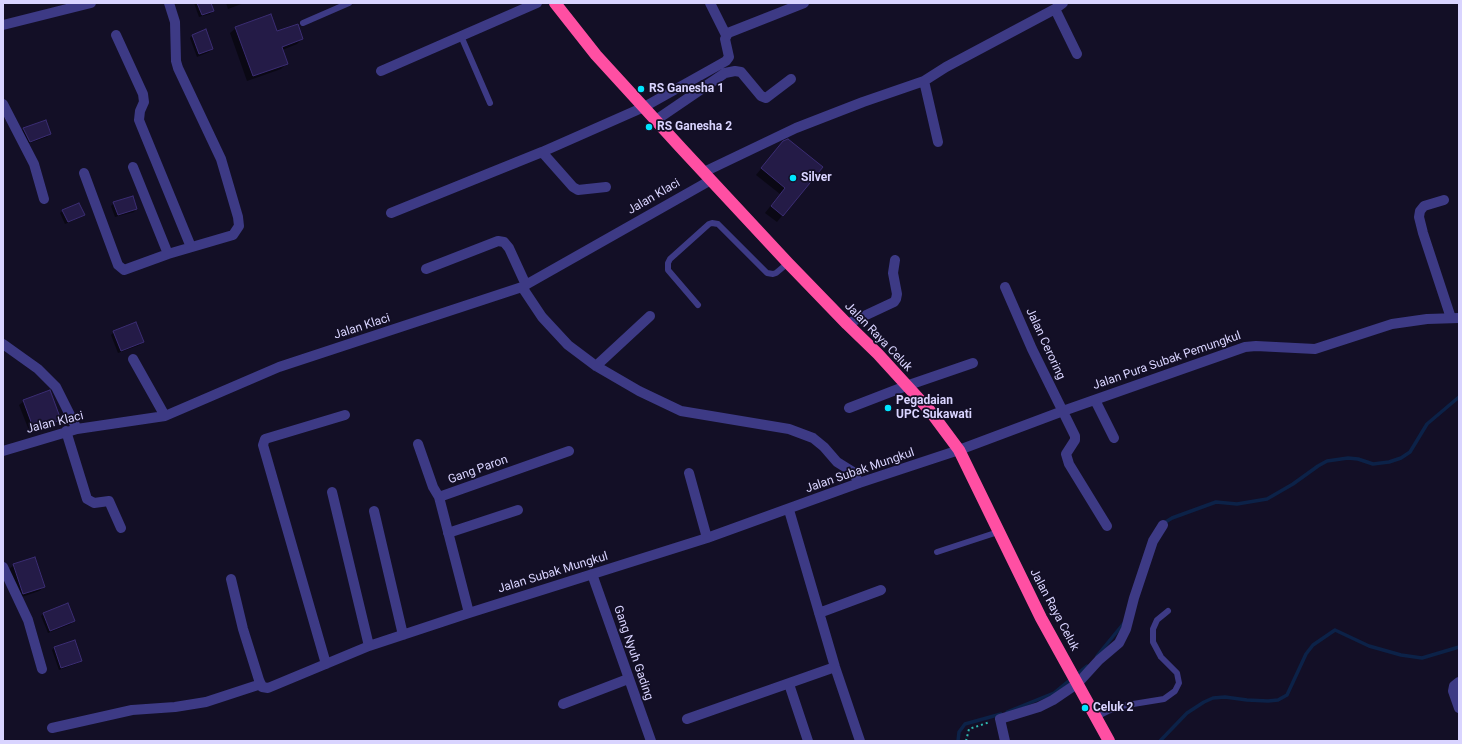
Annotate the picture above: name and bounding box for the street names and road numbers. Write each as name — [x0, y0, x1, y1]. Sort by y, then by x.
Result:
street label: Jalan Klaci — [625, 176, 683, 218]
street label: Jalan Raya Celuk — [841, 299, 915, 375]
street label: Jalan Ceroring — [1022, 306, 1068, 382]
street label: Jalan Klaci — [332, 311, 392, 343]
street label: Jalan Pura Subak Pemungkul — [1091, 329, 1243, 393]
street label: Jalan Klaci — [25, 409, 85, 437]
street label: Jalan Subak Mungkul — [804, 446, 916, 496]
street label: Gang Paron — [446, 453, 510, 487]
street label: Jalan Subak Mungkul — [496, 549, 610, 597]
street label: Jalan Raya Celuk — [1026, 566, 1082, 654]
street label: Gang Nyuh Gading — [610, 604, 656, 702]

